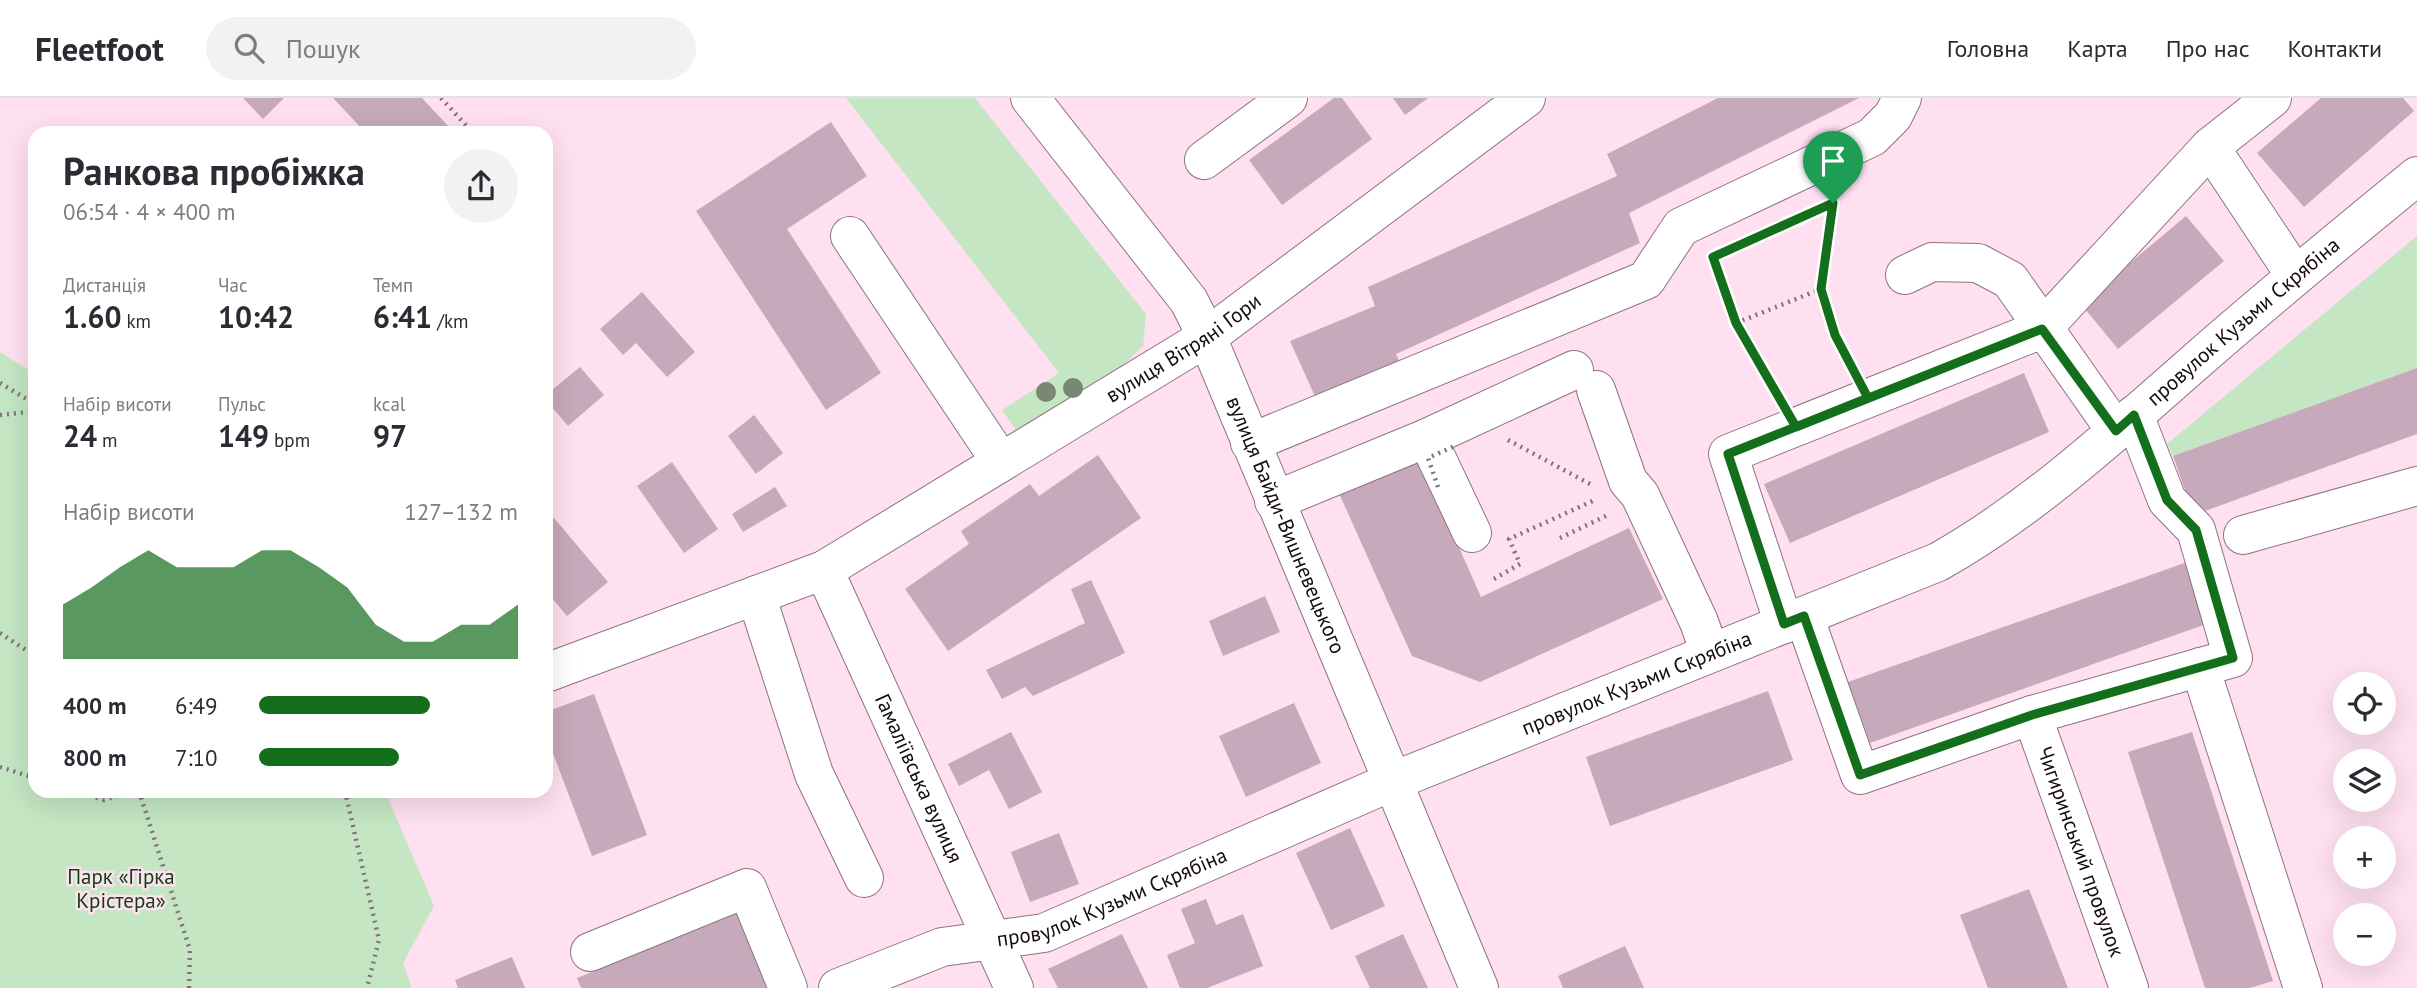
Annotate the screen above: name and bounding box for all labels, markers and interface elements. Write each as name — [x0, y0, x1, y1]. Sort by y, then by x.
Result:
search box — [206, 17, 696, 80]
text: Fleetfoot — [35, 27, 164, 70]
icon: search — [230, 29, 268, 67]
text: Пошук — [286, 32, 361, 65]
text: Головна — [1947, 33, 2029, 64]
text: Карта — [2067, 33, 2128, 64]
text: Про нас — [2166, 33, 2250, 64]
text: Контакти — [2288, 33, 2382, 64]
pin — [1803, 131, 1863, 203]
icon: arrive — [1814, 142, 1852, 180]
text: Ранкова пробіжка — [63, 146, 365, 195]
button: share — [444, 149, 518, 223]
text: 06:54 · 4 × 400 m — [63, 197, 235, 226]
street label: провулок Кузьми Скрябіна — [2141, 231, 2345, 411]
text: Дистанція — [63, 273, 146, 297]
text: Час — [218, 273, 248, 297]
text: Темп — [373, 273, 413, 297]
street label: вулиця Вітряні Гори — [1101, 287, 1266, 408]
text: 1.60 — [63, 297, 121, 336]
text: 10:42 — [218, 297, 294, 336]
text: 6:41 — [373, 297, 432, 336]
text: km — [121, 309, 151, 333]
text: /km — [432, 309, 468, 333]
text: Набір висоти — [63, 392, 172, 416]
text: Пульс — [218, 392, 266, 416]
text: kcal — [373, 392, 405, 416]
street label: вулиця Байди-Вишневецького — [1220, 392, 1352, 658]
text: 24 — [63, 416, 97, 455]
text: 149 — [218, 416, 269, 455]
text: 97 — [373, 416, 407, 455]
text: m — [97, 428, 118, 452]
text: bpm — [269, 428, 310, 452]
text: Набір висоти — [63, 497, 195, 526]
text: 127–132 m — [404, 497, 518, 526]
street label: провулок Кузьми Скрябіна — [1517, 624, 1756, 741]
map controls — [2333, 672, 2396, 966]
button: locate — [2333, 672, 2396, 735]
street label: Гамаліївська вулиця — [869, 689, 969, 867]
text: 400 m — [63, 691, 126, 720]
text: 6:49 — [175, 691, 218, 720]
text: 800 m — [63, 743, 126, 772]
text: 7:10 — [175, 743, 218, 772]
street label: Чигиринський провулок — [2031, 743, 2131, 960]
button: layers — [2333, 749, 2396, 812]
button: + — [2333, 826, 2396, 889]
street label: провулок Кузьми Скрябіна — [995, 841, 1231, 952]
park label: Парк «Гірка Крістера» — [67, 863, 175, 914]
button: − — [2333, 903, 2396, 966]

